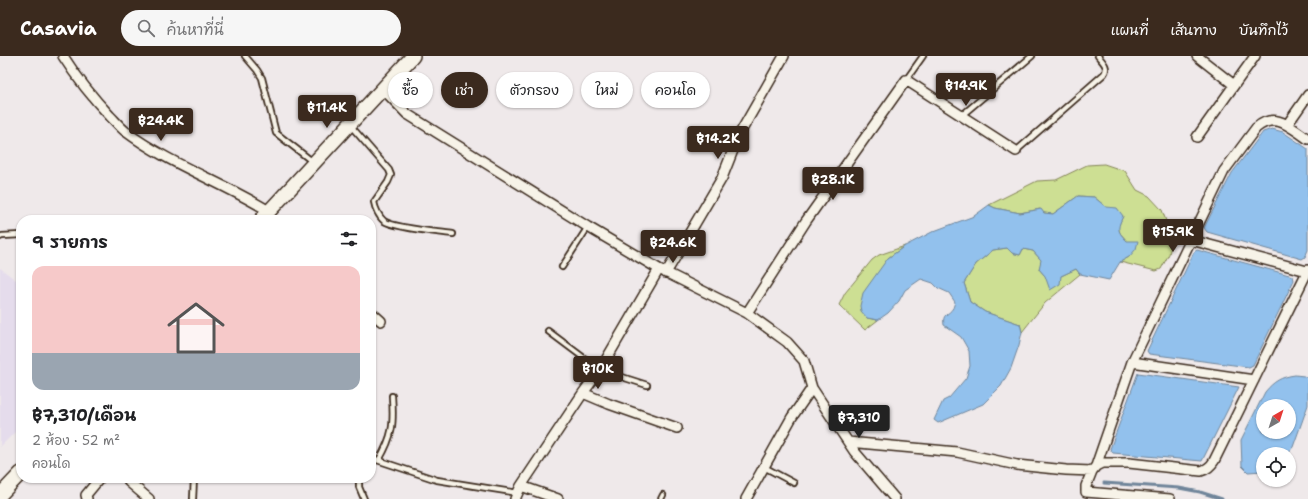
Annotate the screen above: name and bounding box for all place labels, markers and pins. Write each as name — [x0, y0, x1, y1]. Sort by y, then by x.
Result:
pin: ฿14.9K — [933, 73, 999, 107]
pin: ฿11.4K — [294, 95, 360, 129]
pin: ฿24.4K — [128, 108, 194, 142]
pin: ฿14.2K — [685, 126, 751, 160]
pin: ฿28.1K — [800, 167, 866, 201]
pin: ฿15.9K — [1140, 219, 1206, 253]
pin: ฿24.6K — [640, 230, 706, 264]
pin: ฿10K — [574, 356, 622, 390]
pin: ฿7,310 — [826, 405, 892, 439]

